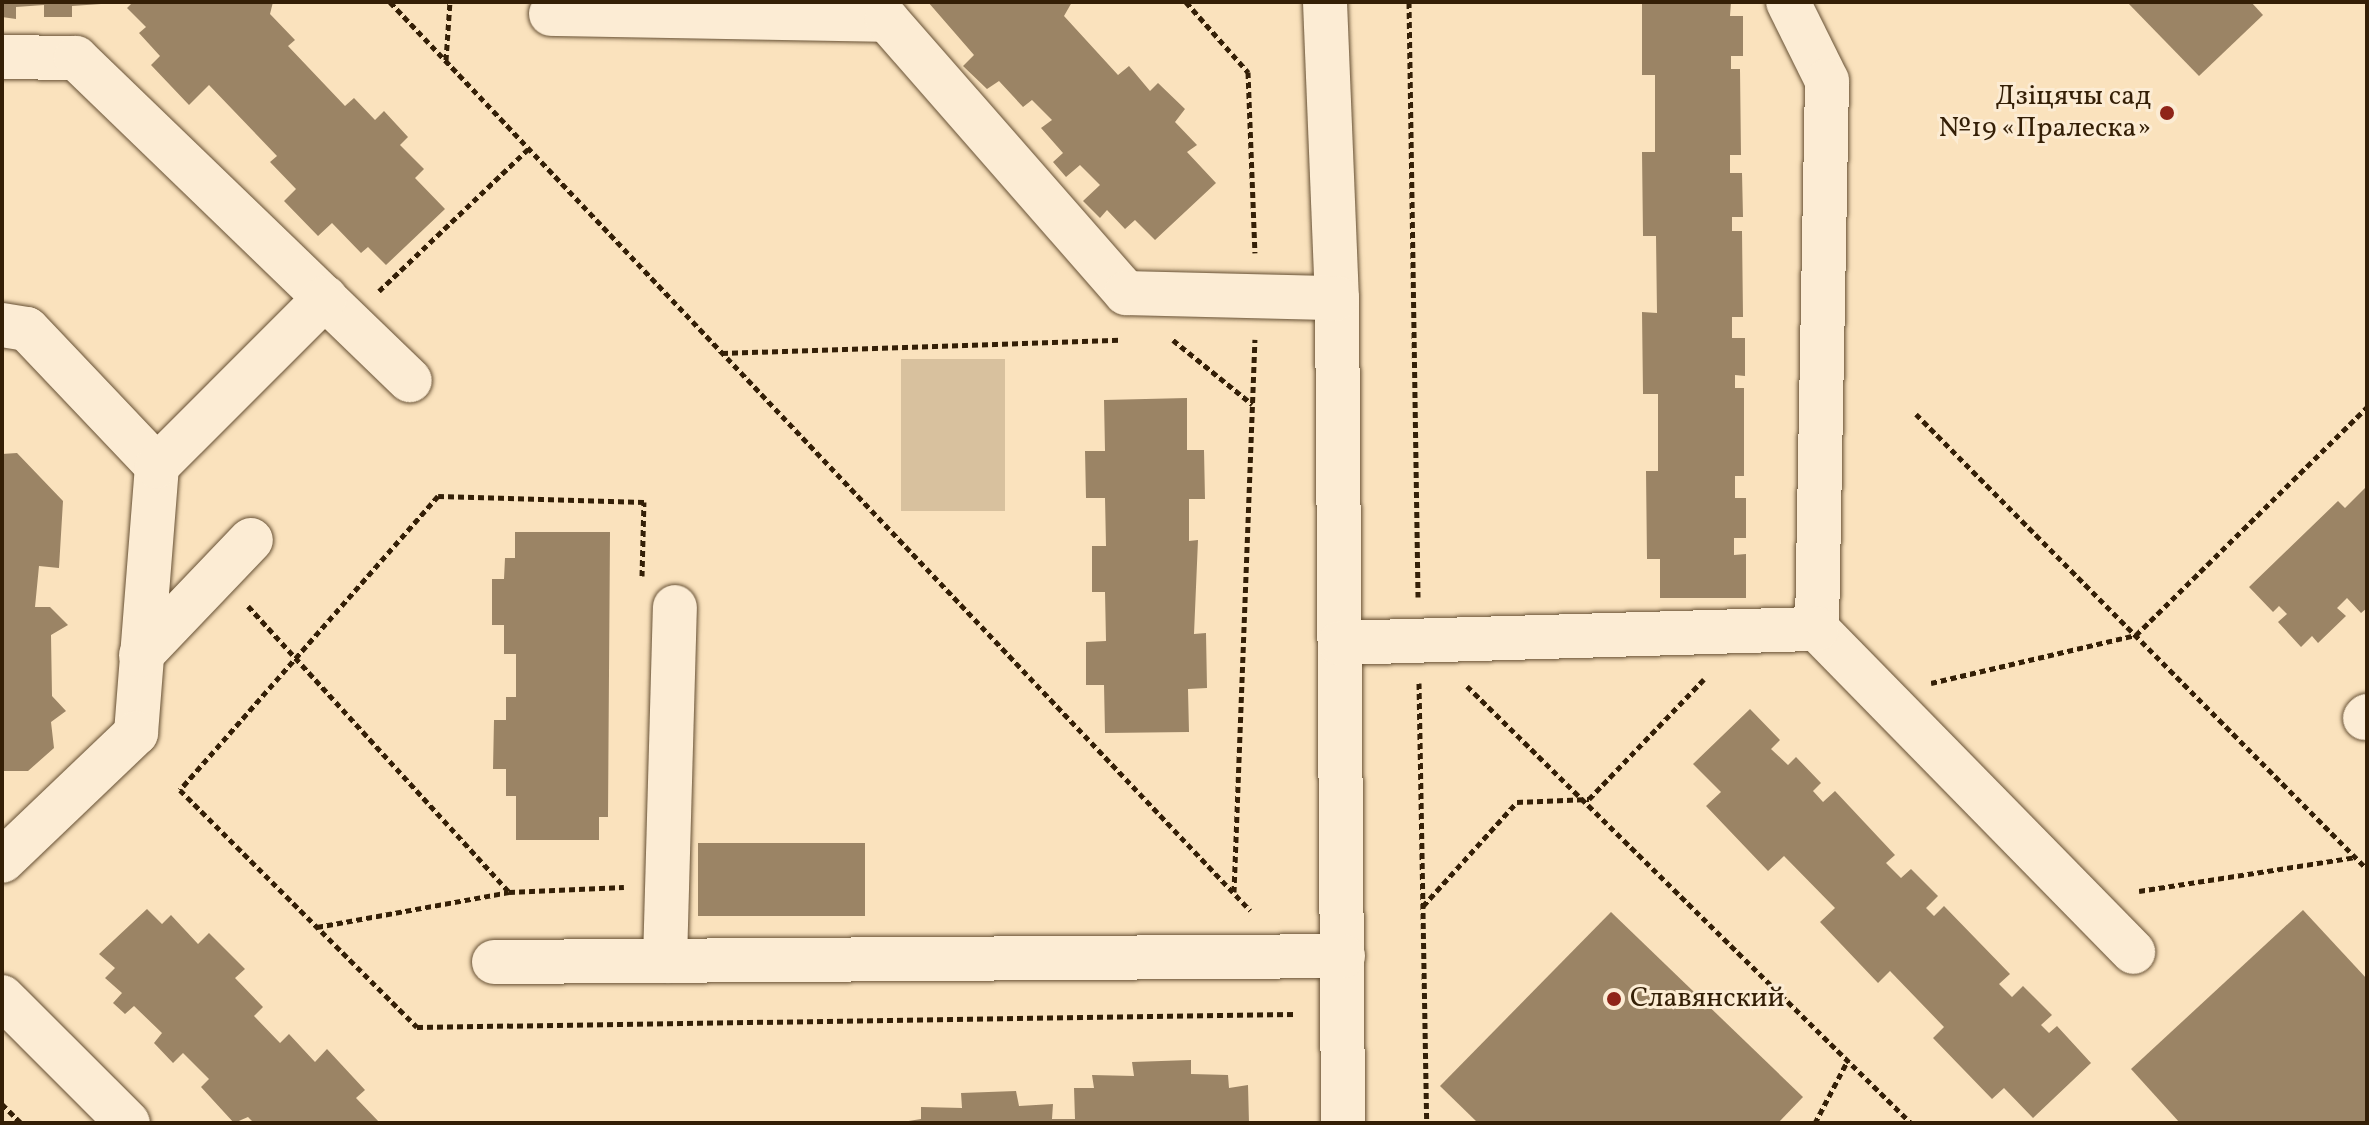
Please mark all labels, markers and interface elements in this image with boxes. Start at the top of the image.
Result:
place label: Дзіцячы сад №19 «Пралеска» [1938,80,2151,146]
marker: Дзіцячы сад №19 «Пралеска» [2158,104,2176,122]
place label: Славянский [1630,982,1785,1016]
marker: Славянский [1605,990,1623,1008]

